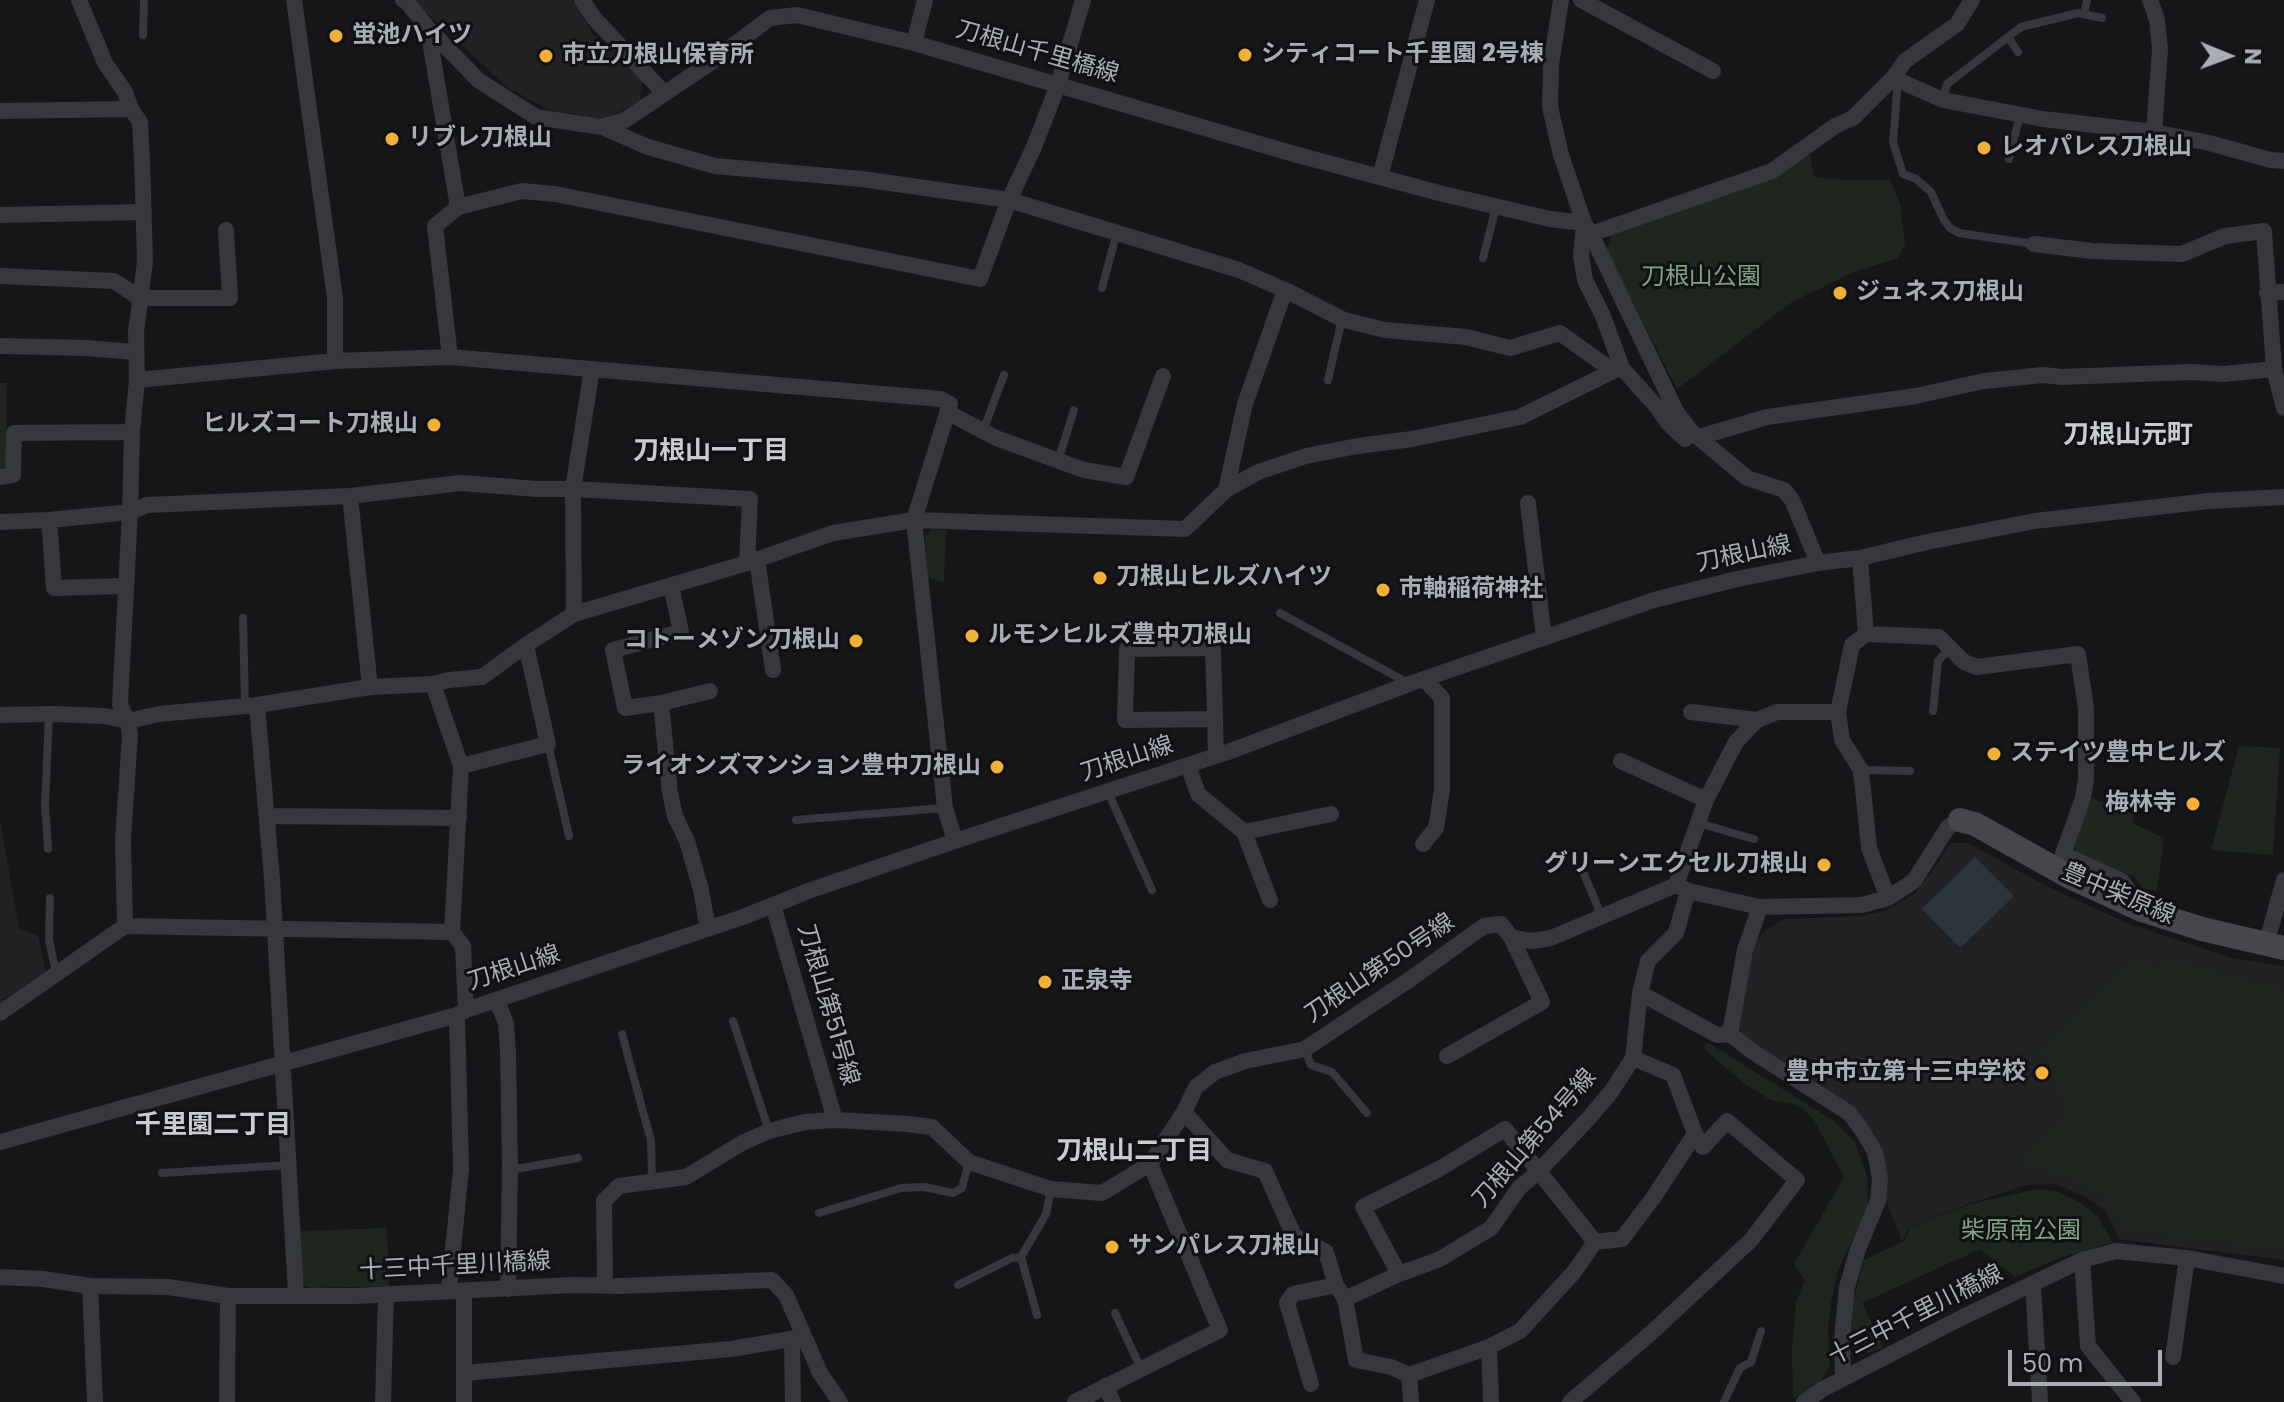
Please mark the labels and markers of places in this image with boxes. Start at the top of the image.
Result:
place label: 蛍池ハイツ [352,22,472,50]
marker: 蛍池ハイツ [327,27,345,45]
place label: シティコート千里園 2号棟 [1261,41,1544,69]
place label: 市立刀根山保育所 [562,42,754,70]
marker: シティコート千里園 2号棟 [1236,46,1254,64]
marker: 市立刀根山保育所 [537,47,555,65]
place label: リブレ刀根山 [408,125,552,153]
marker: リブレ刀根山 [383,130,401,148]
place label: レオパレス刀根山 [2000,134,2192,162]
marker: レオパレス刀根山 [1975,139,1993,157]
place label: ジュネス刀根山 [1856,279,2024,307]
marker: ジュネス刀根山 [1831,284,1849,302]
place label: ヒルズコート刀根山 [202,411,418,439]
marker: ヒルズコート刀根山 [425,416,443,434]
place label: 刀根山ヒルズハイツ [1116,564,1332,592]
marker: 刀根山ヒルズハイツ [1091,569,1109,587]
place label: 市軸稲荷神社 [1399,576,1543,604]
marker: 市軸稲荷神社 [1374,581,1392,599]
place label: ルモンヒルズ豊中刀根山 [988,622,1252,650]
place label: コトーメゾン刀根山 [624,627,840,655]
marker: ルモンヒルズ豊中刀根山 [963,627,981,645]
marker: コトーメゾン刀根山 [847,632,865,650]
place label: ステイツ豊中ヒルズ [2010,740,2226,768]
marker: ステイツ豊中ヒルズ [1985,745,2003,763]
place label: ライオンズマンション豊中刀根山 [621,753,981,781]
marker: ライオンズマンション豊中刀根山 [988,758,1006,776]
place label: 梅林寺 [2105,790,2177,818]
marker: 梅林寺 [2184,795,2202,813]
place label: グリーンエクセル刀根山 [1544,851,1808,879]
marker: グリーンエクセル刀根山 [1815,856,1833,874]
place label: 正泉寺 [1061,968,1133,996]
marker: 正泉寺 [1036,973,1054,991]
place label: 豊中市立第十三中学校 [1786,1059,2026,1087]
marker: 豊中市立第十三中学校 [2033,1064,2051,1082]
place label: サンパレス刀根山 [1128,1233,1320,1261]
marker: サンパレス刀根山 [1103,1238,1121,1256]

